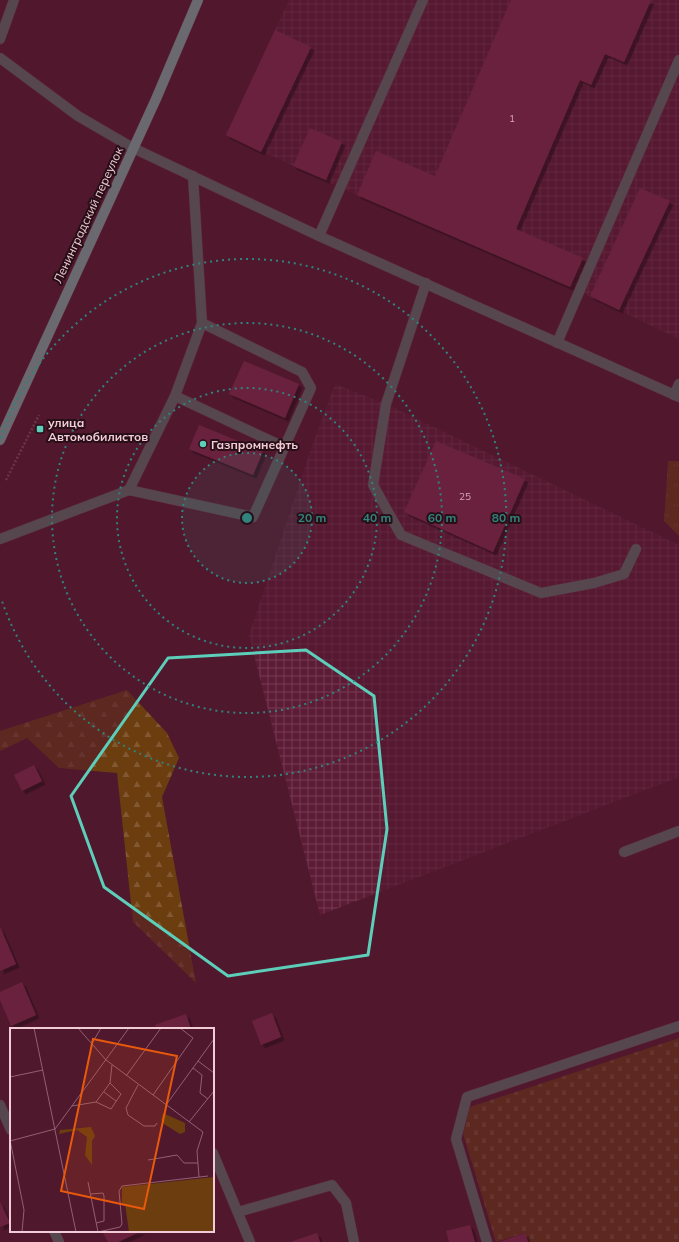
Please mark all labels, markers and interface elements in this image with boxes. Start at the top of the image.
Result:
house number: 1 [509,112,515,125]
street label: Ленинградский переулок [50,144,126,286]
place label: улица Автомобилистов [48,415,148,444]
marker: улица Автомобилистов [35,424,45,434]
place label: Газпромнефть [211,437,298,452]
marker: Газпромнефть [198,439,208,449]
house number: 25 [459,490,471,503]
text: 20 m [298,510,326,525]
text: 40 m [363,510,391,525]
text: 60 m [428,510,456,525]
text: 80 m [492,510,520,525]
centre of rings [240,511,254,525]
inset map [10,1028,214,1232]

